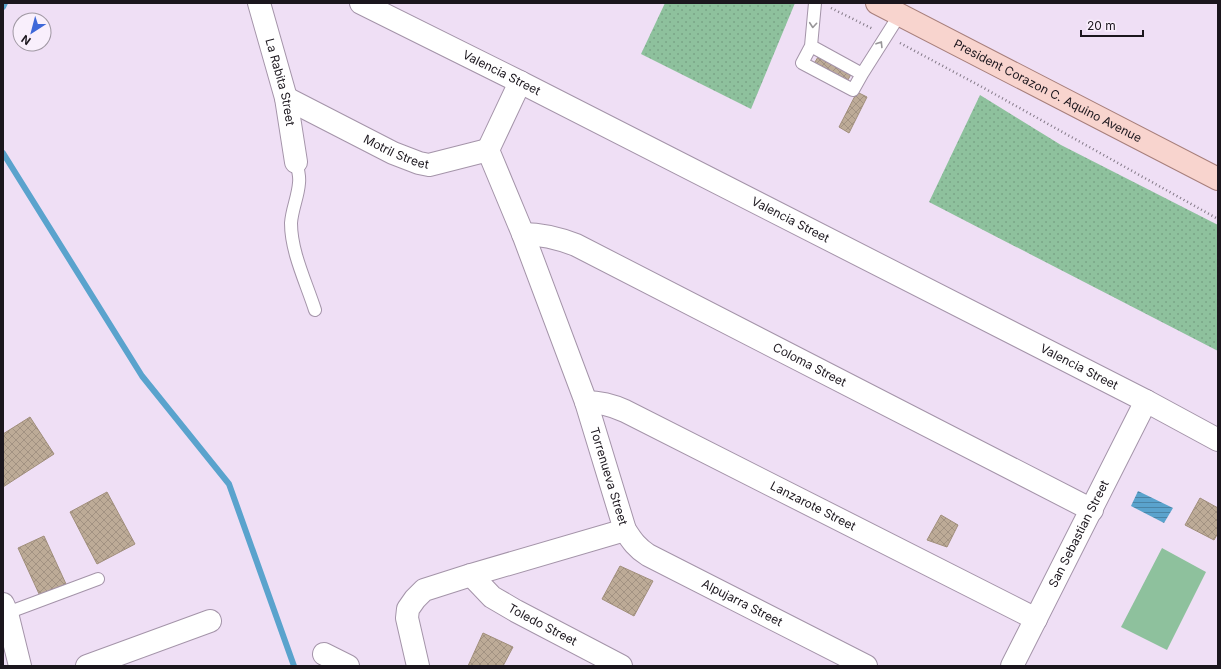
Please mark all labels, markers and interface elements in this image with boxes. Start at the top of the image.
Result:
north arrow [12,12,52,52]
scale bar [1081,12,1143,38]
text: 20 m [1087,18,1116,33]
one-way arrow [808,22,817,28]
text: N [19,32,34,48]
street label: President Corazon C. Aquino Avenue [951,36,1144,145]
street label: La Rabita Street [262,37,298,127]
one-way arrow [876,41,883,48]
street label: Valencia Street [460,47,543,98]
street label: Motril Street [361,131,430,172]
street label: Valencia Street [749,193,832,245]
street label: Coloma Street [770,339,849,390]
street label: Valencia Street [1038,340,1121,392]
street label: Torrenueva Street [587,425,631,527]
street label: Lanzarote Street [768,478,858,534]
street label: San Sebastian Street [1045,478,1112,590]
street label: Alpujarra Street [699,576,785,629]
street label: Toledo Street [505,600,580,649]

